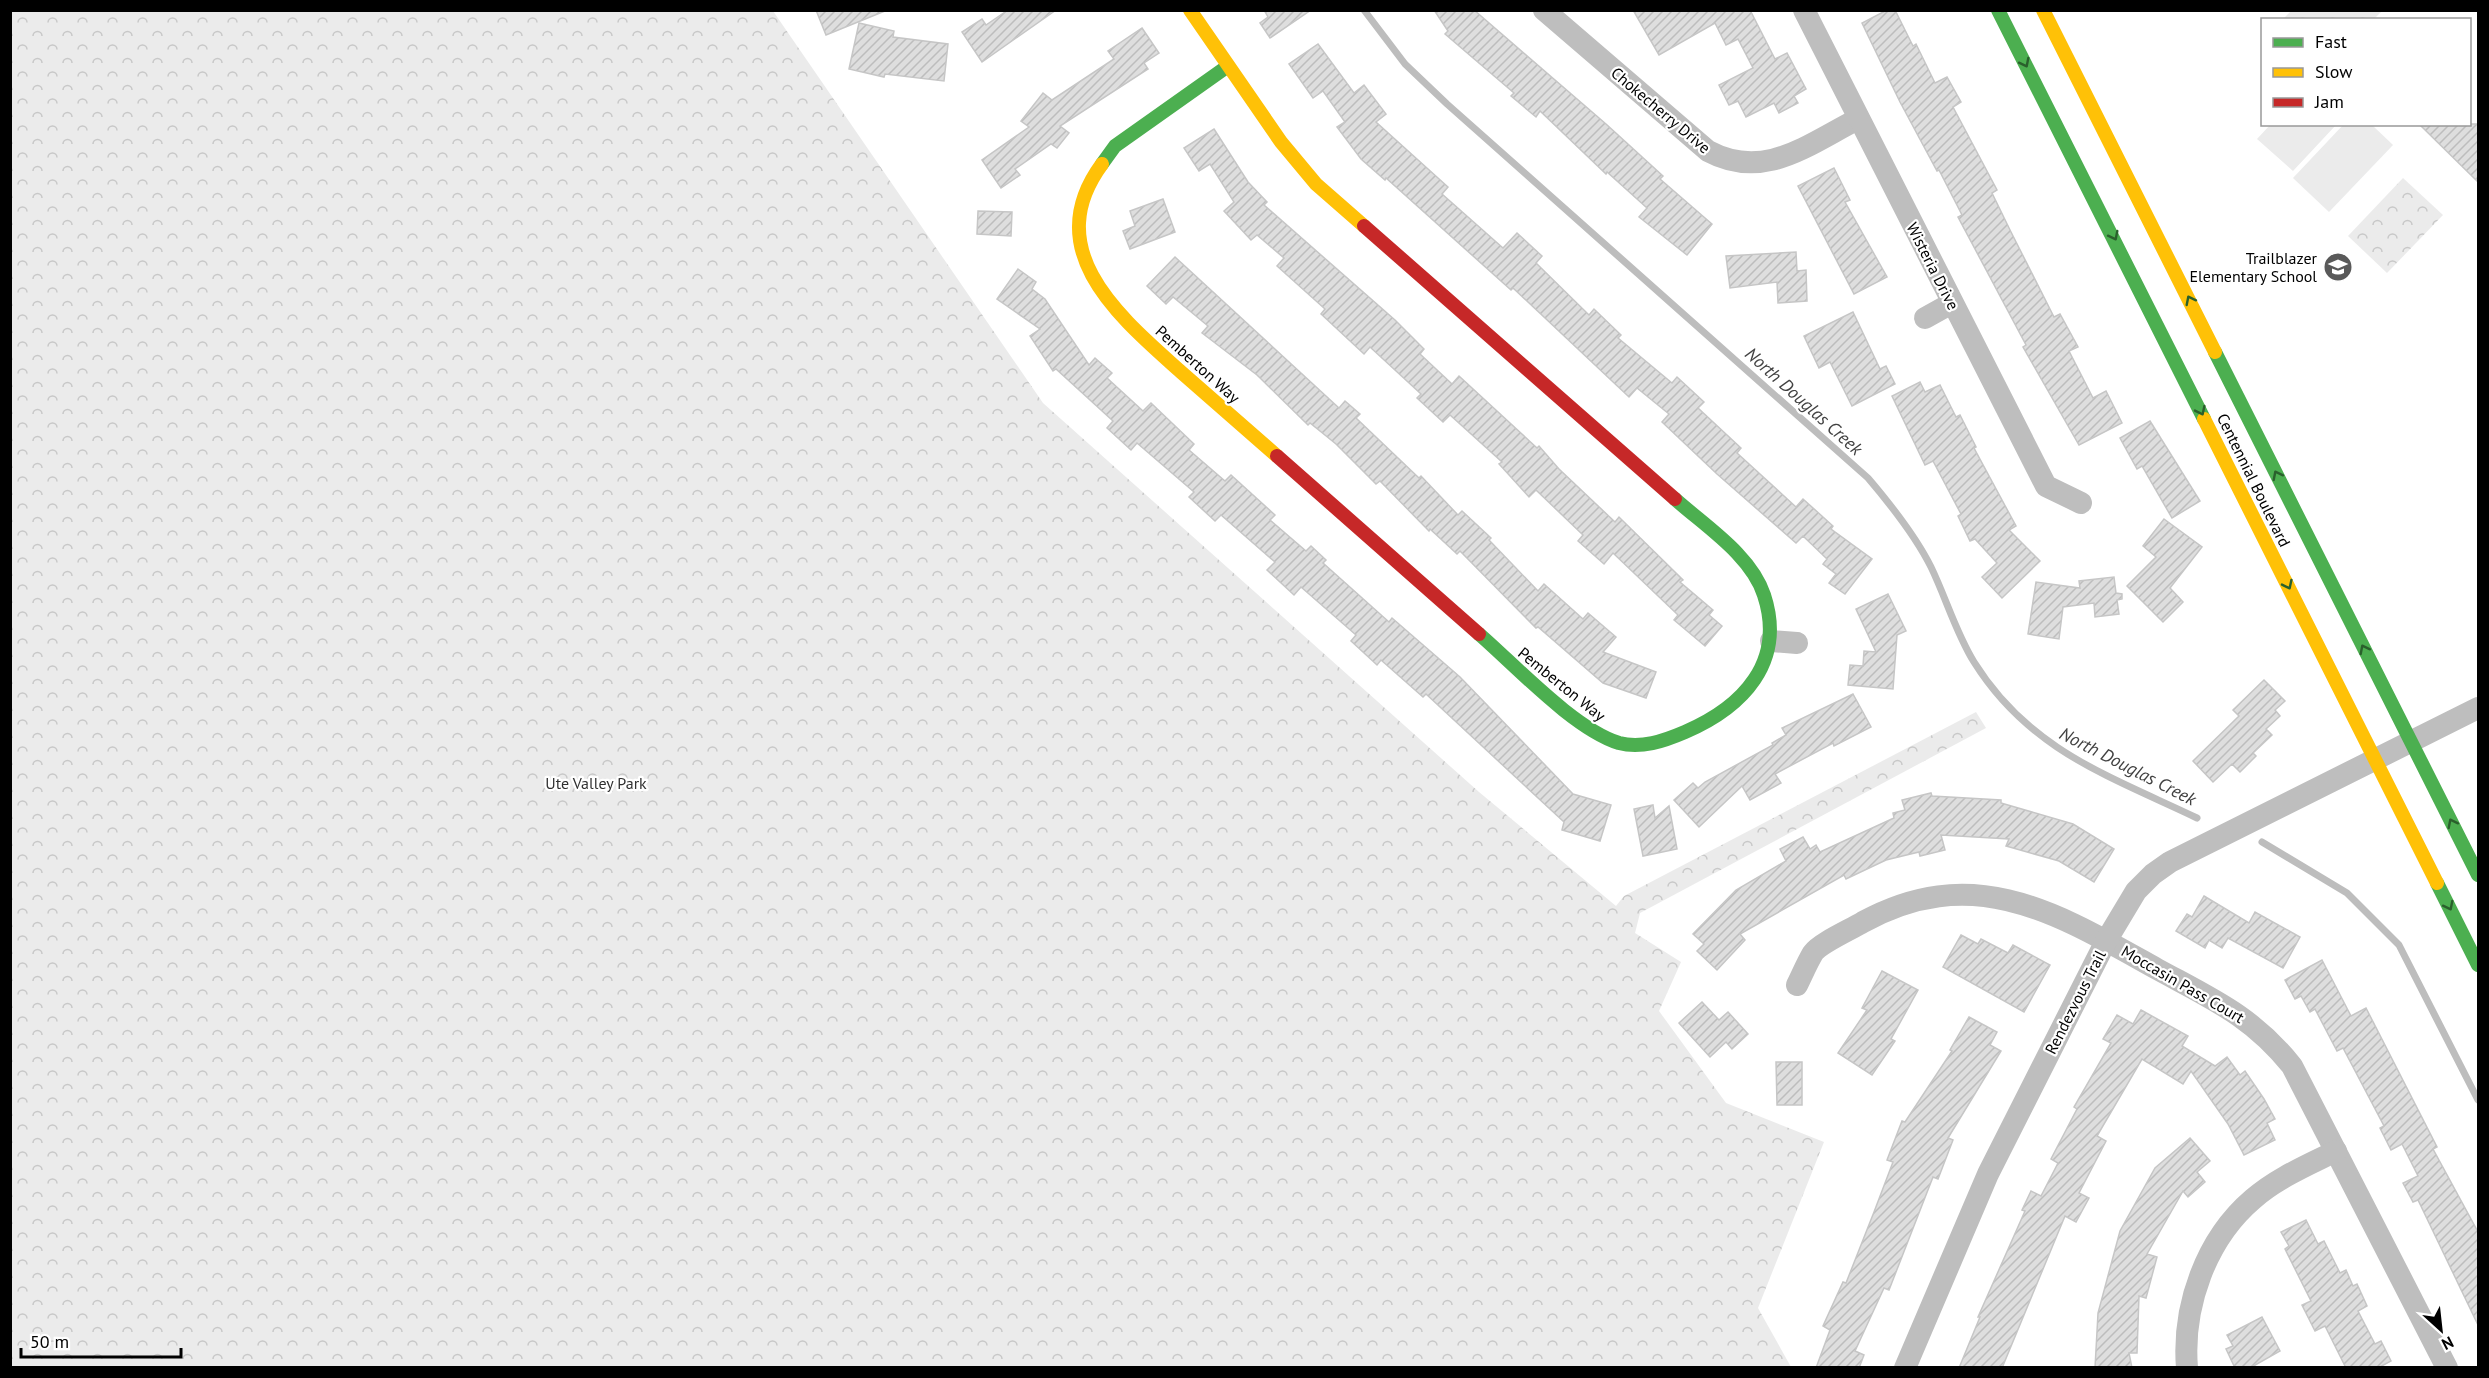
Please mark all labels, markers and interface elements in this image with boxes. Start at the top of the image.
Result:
legend [2261,18,2471,126]
text: Fast [2315,30,2347,53]
one-way arrow [2017,56,2029,67]
text: Slow [2315,60,2353,83]
street label: Chokecherry Drive [1607,63,1715,157]
text: Jam [2314,90,2344,113]
street label: Wisteria Drive [1902,219,1964,313]
one-way arrow [2106,230,2118,241]
place label: Trailblazer Elementary School [2190,248,2318,286]
school or university icon: Trailblazer Elementary School [2322,251,2354,283]
one-way arrow [2186,296,2197,306]
street label: Pemberton Way [1152,321,1245,407]
water label: North Douglas Creek [1740,342,1868,460]
one-way arrow [2193,404,2205,415]
street label: Centennial Boulevard [2213,410,2295,550]
one-way arrow [2273,470,2284,481]
one-way arrow [2280,579,2292,590]
street label: Pemberton Way [1514,643,1610,726]
one-way arrow [2360,645,2371,655]
water label: North Douglas Creek [2056,722,2201,811]
park label: Ute Valley Park [545,773,647,793]
one-way arrow [2448,819,2459,829]
one-way arrow [2442,899,2453,910]
street label: Moccasin Pass Court [2118,941,2248,1028]
street label: Rendezvous Trail [2040,946,2110,1057]
north arrow [2411,1300,2471,1360]
scale bar [21,1321,182,1359]
text: 50 m [30,1330,69,1353]
text: N [2439,1332,2457,1355]

